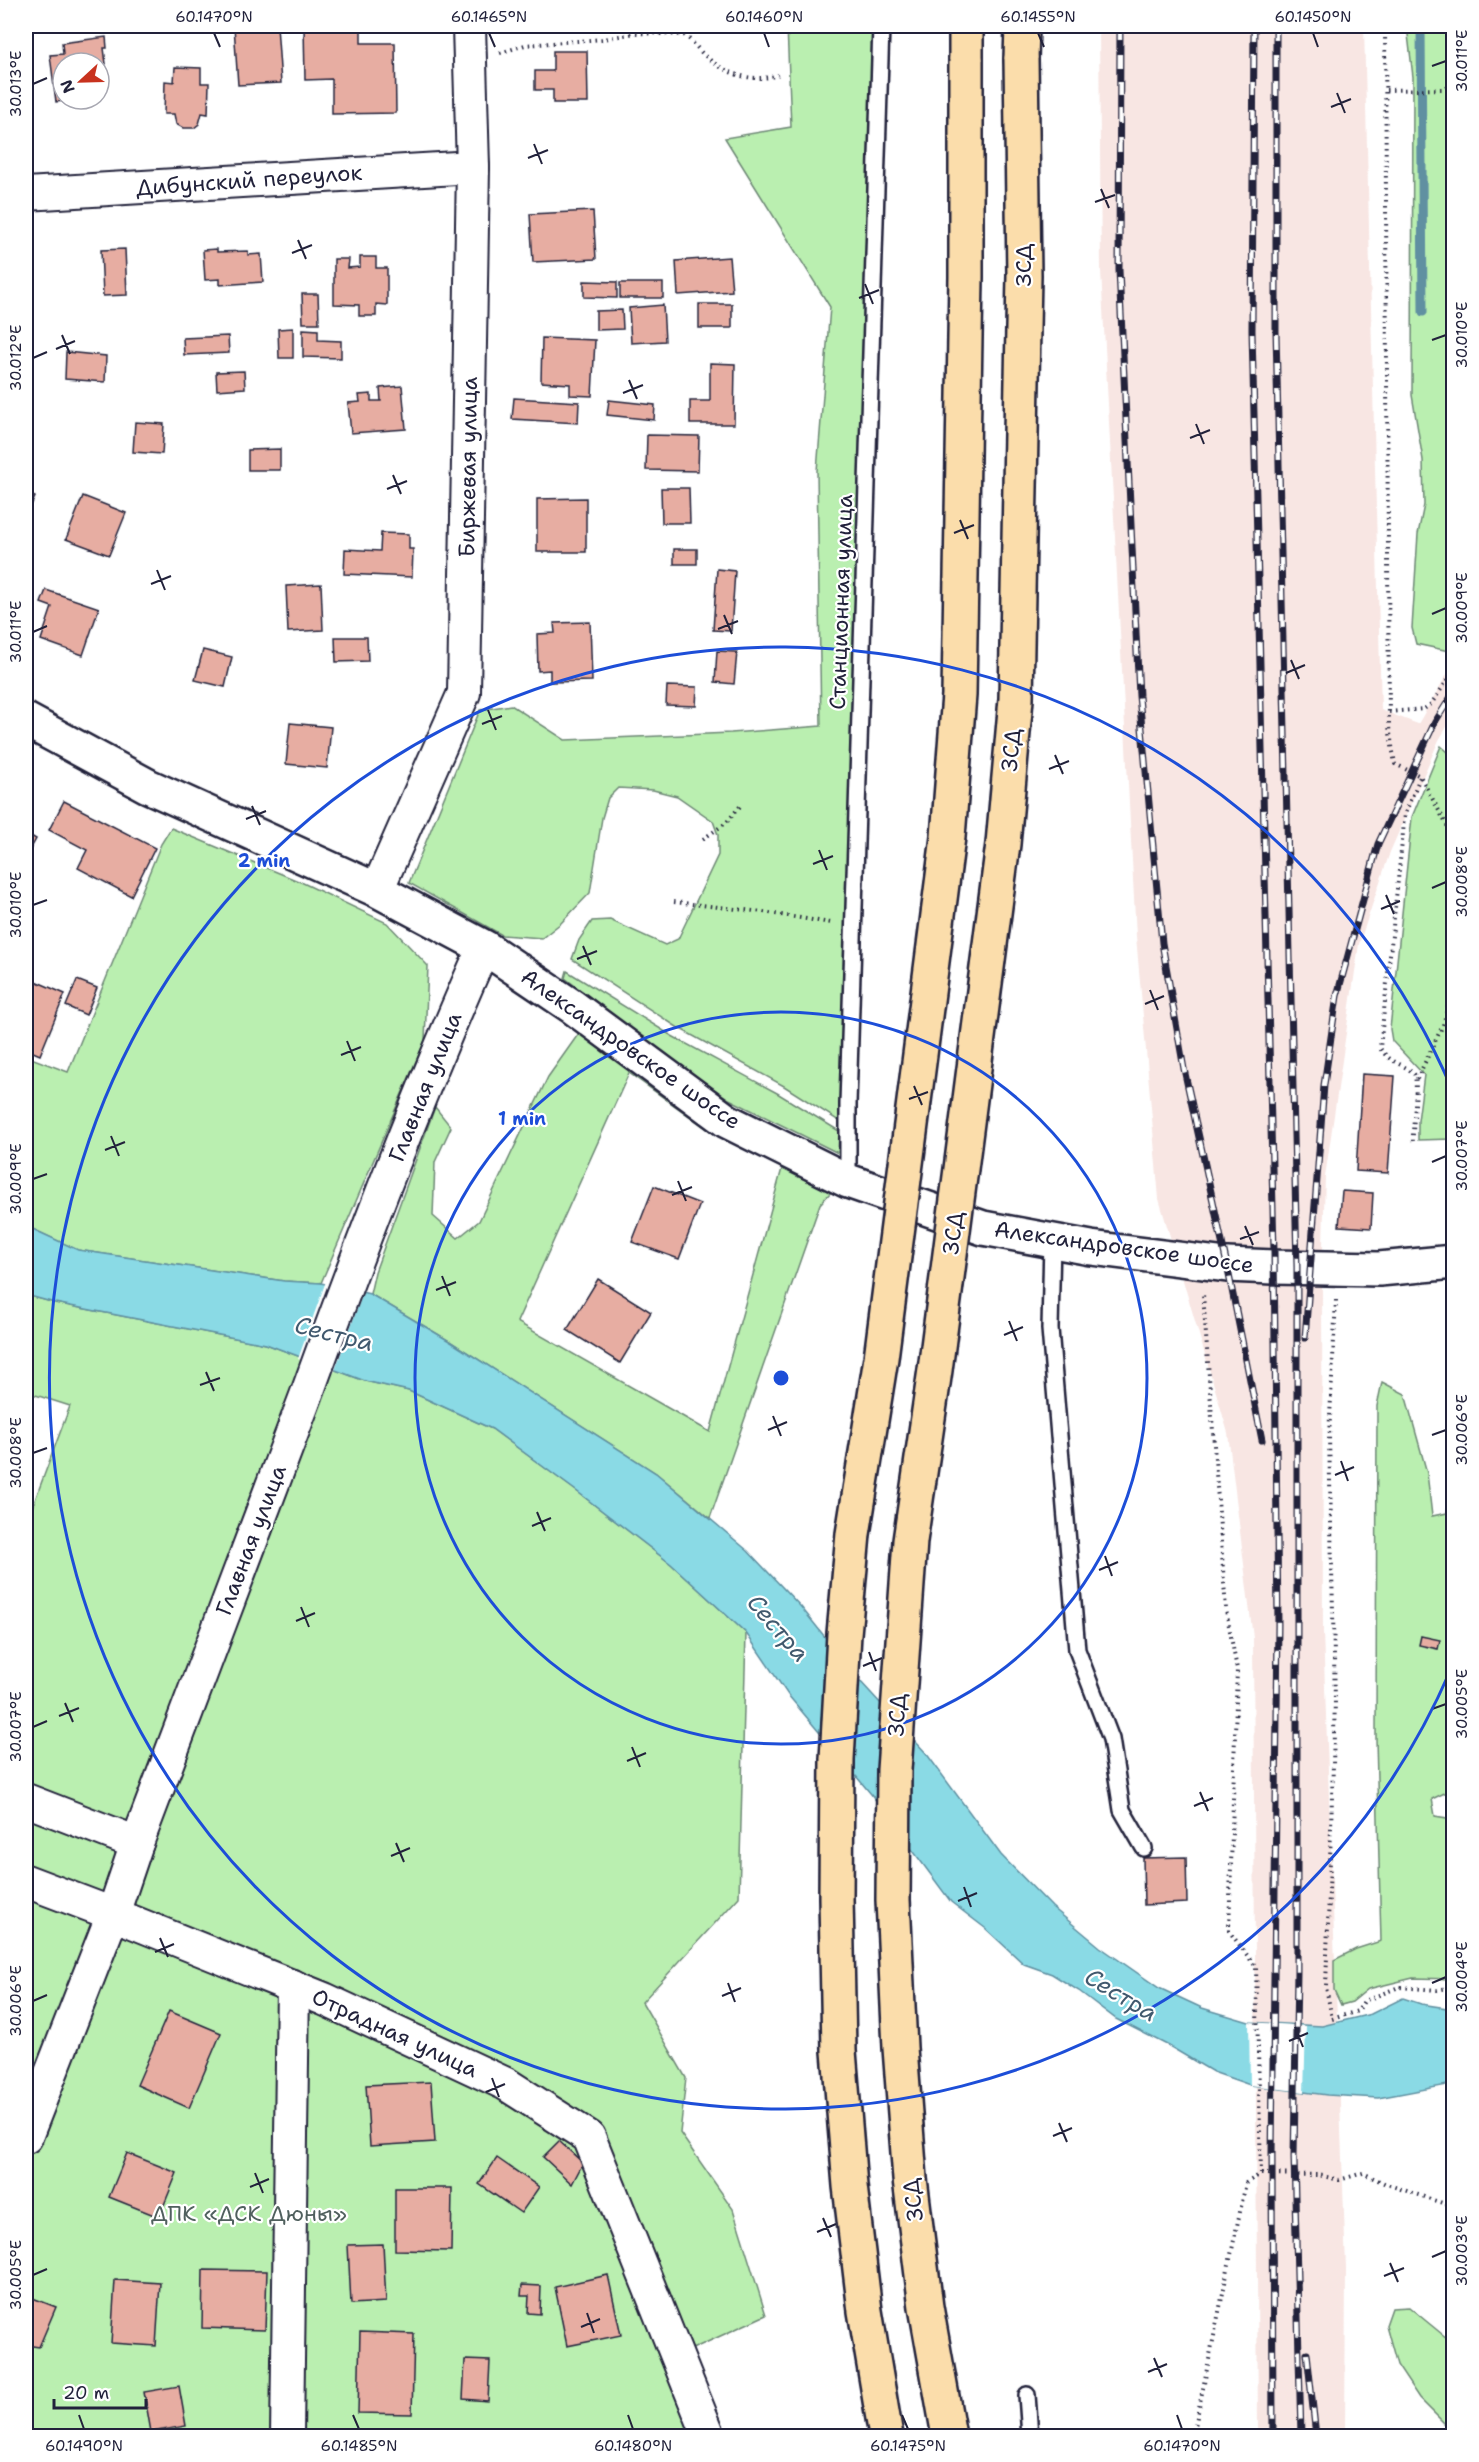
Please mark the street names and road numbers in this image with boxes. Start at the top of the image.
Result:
street label: Дибунский переулок [135,158,363,202]
street label: ЗСД [1009,243,1038,286]
street label: Биржевая улица [452,376,484,558]
street label: Станционная улица [823,493,859,710]
street label: ЗСД [995,727,1027,773]
street label: Александровское шоссе [515,962,747,1136]
street label: Главная улица [382,1008,468,1166]
street label: ЗСД [936,1210,970,1256]
street label: Александровское шоссе [992,1214,1256,1280]
street label: Главная улица [209,1460,293,1619]
street label: ЗСД [881,1692,913,1737]
street label: Отрадная улица [307,1982,483,2084]
street label: ЗСД [896,2177,930,2223]

